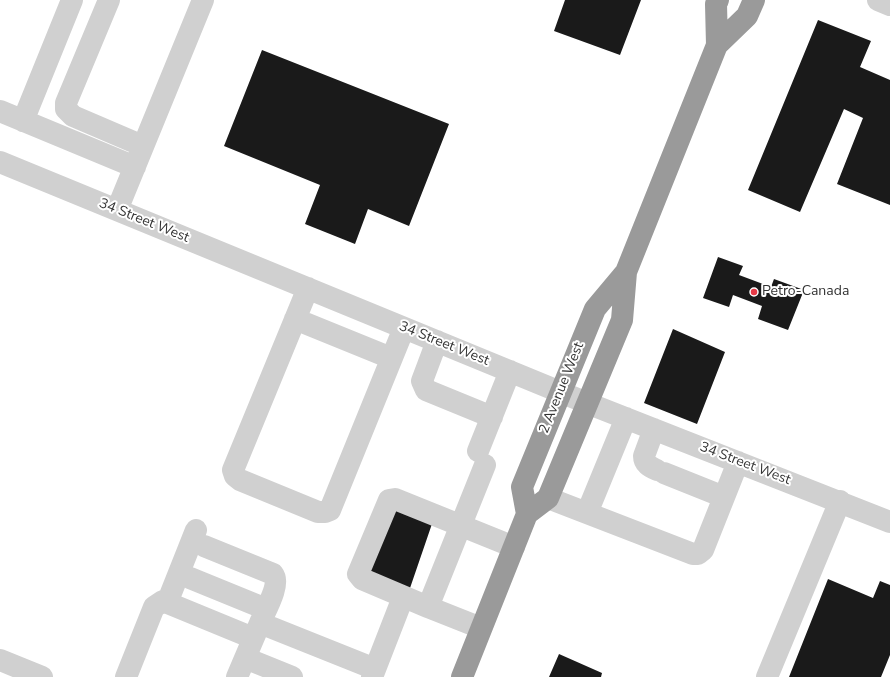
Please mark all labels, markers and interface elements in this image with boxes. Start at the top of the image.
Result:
street label: 34 Street West [96,195,192,247]
place label: Petro-Canada [762,284,849,300]
marker: Petro-Canada [749,287,759,297]
street label: 34 Street West [396,318,492,370]
street label: 2 Avenue West [536,340,588,436]
street label: 34 Street West [697,439,793,489]

